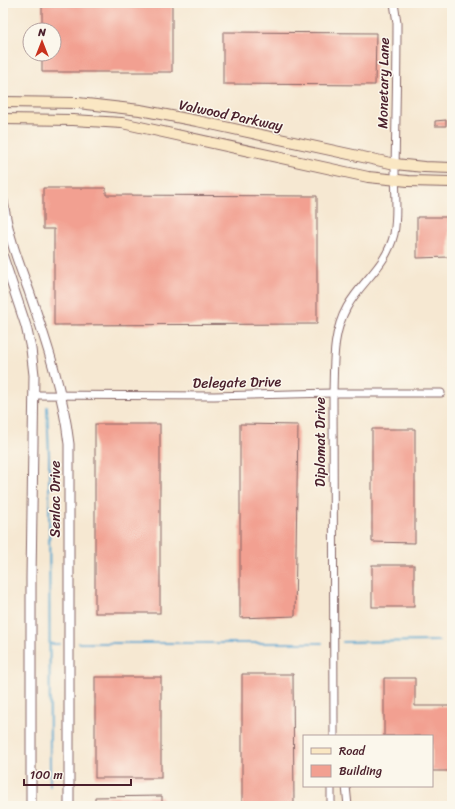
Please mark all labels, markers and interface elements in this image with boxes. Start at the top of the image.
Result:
north arrow [22,22,62,62]
text: N [37,23,46,42]
street label: Monetary Lane [370,37,397,129]
street label: Valwood Parkway [177,92,286,139]
street label: Delegate Drive [193,369,282,396]
street label: Diplomat Drive [308,397,333,487]
street label: Senlac Drive [43,461,68,537]
legend [303,735,433,787]
text: Road [339,740,366,762]
text: Building [339,760,382,782]
scale bar [24,761,131,787]
text: 100 m [30,764,63,786]

